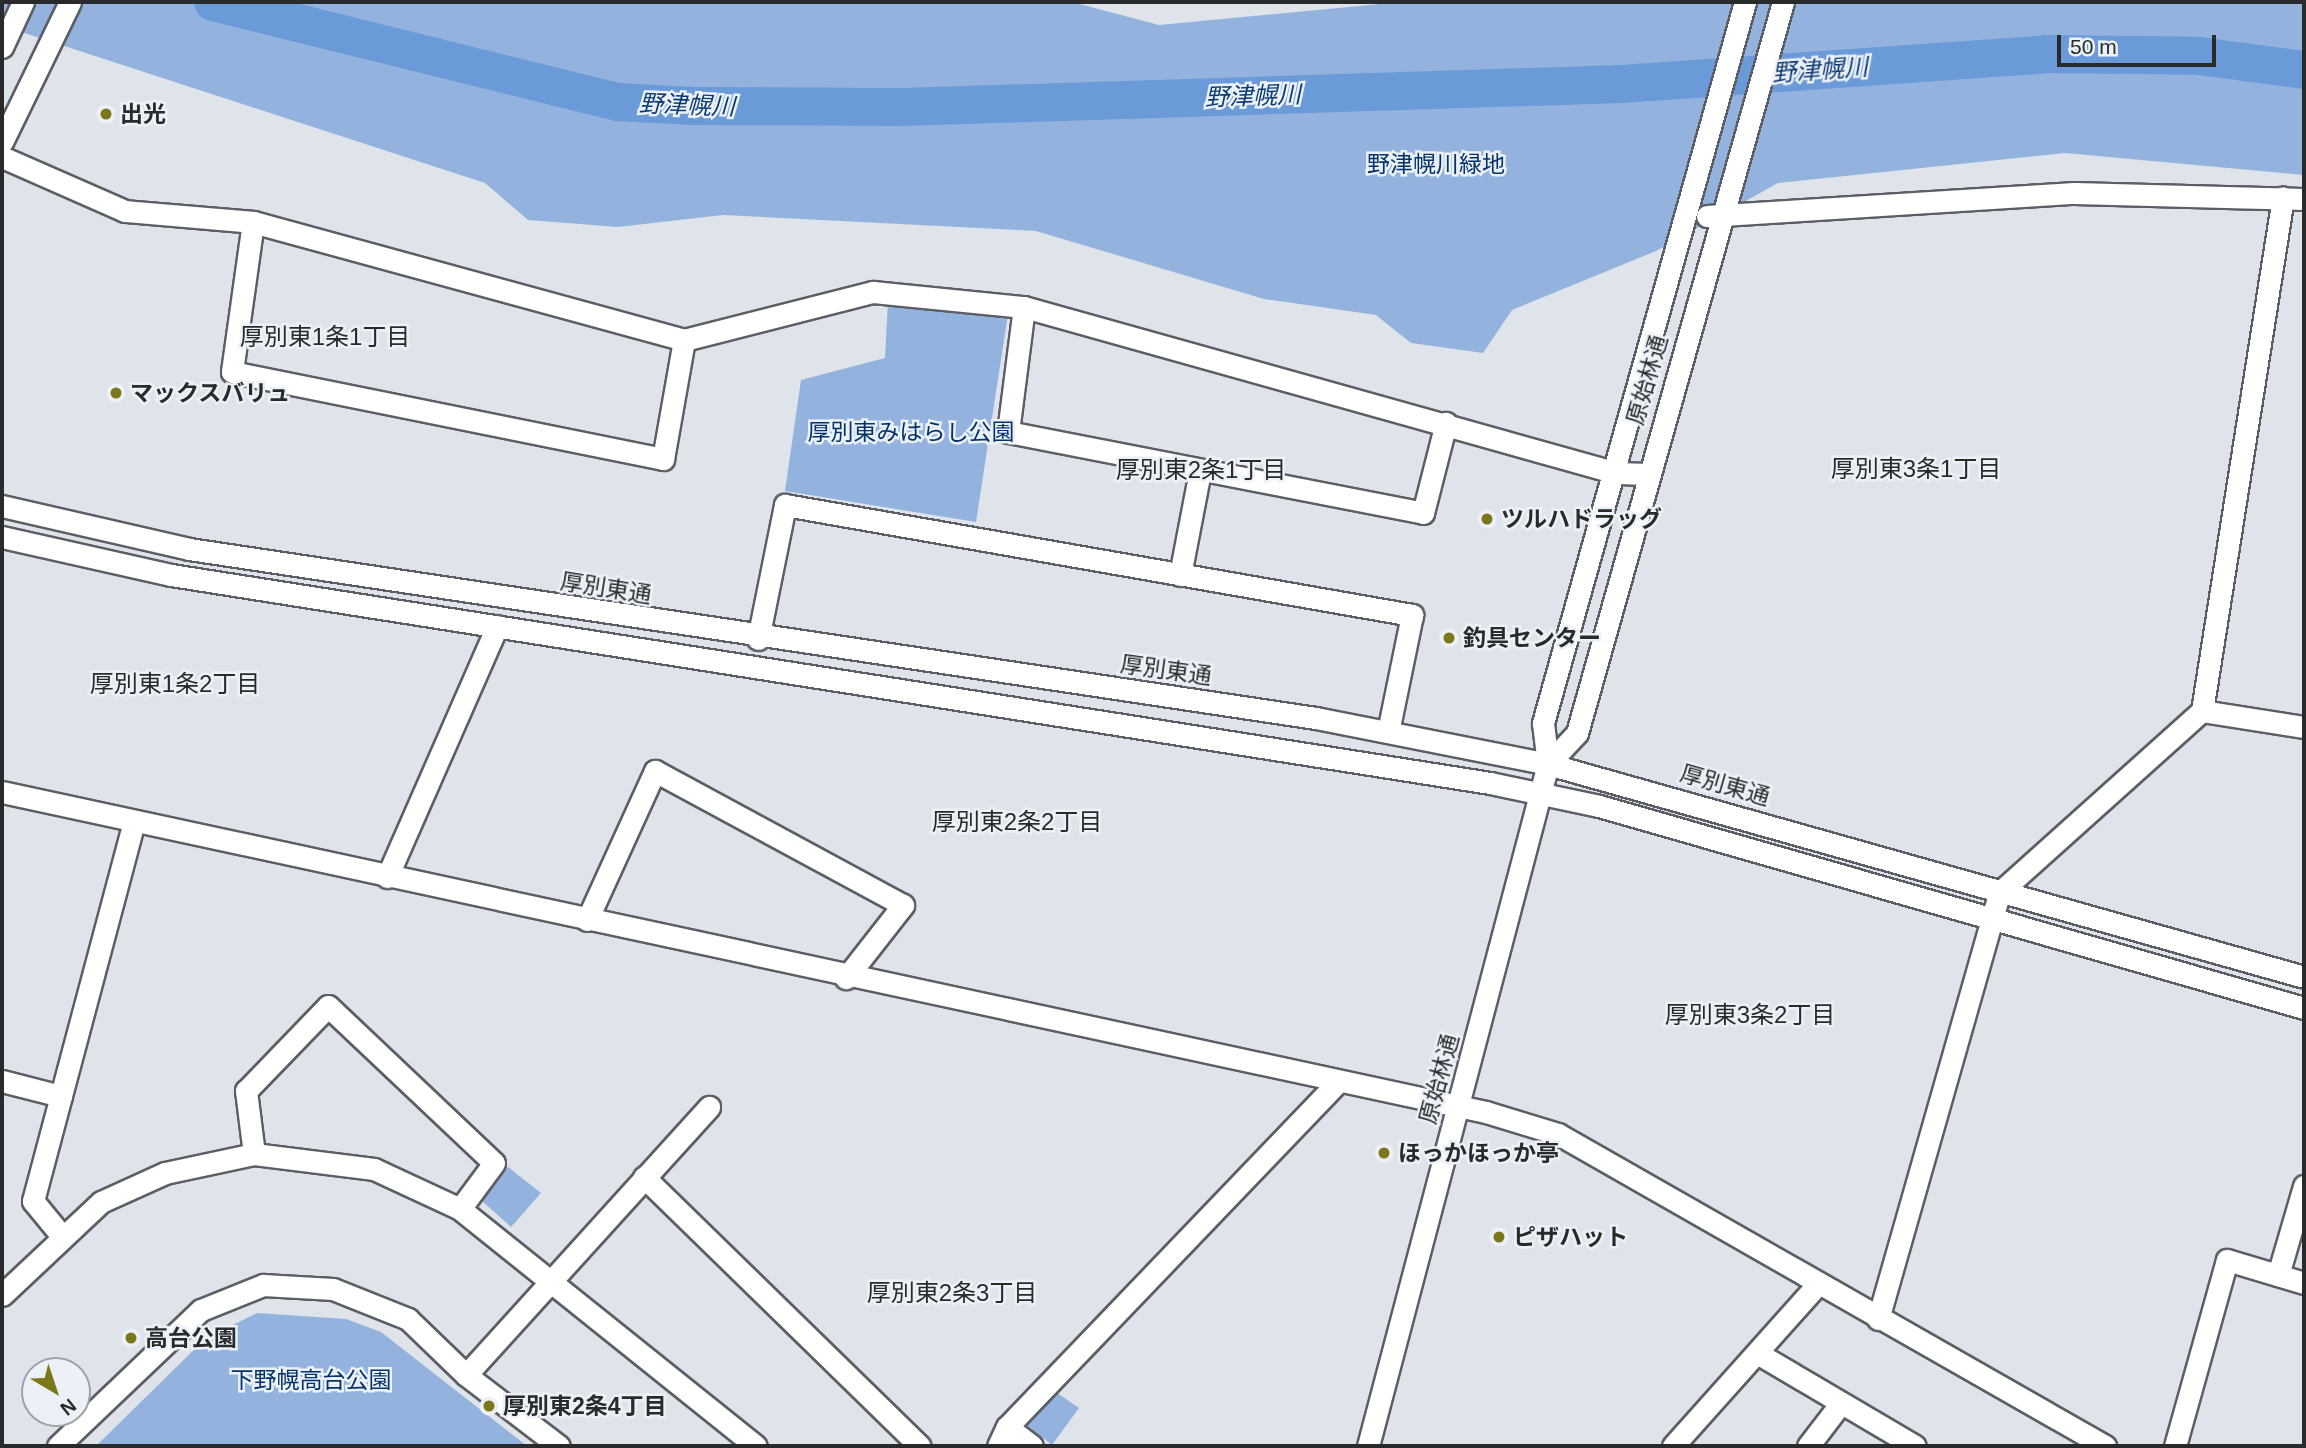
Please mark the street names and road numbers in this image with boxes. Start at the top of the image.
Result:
street label: 原始林通 [1621,332,1673,428]
street label: 厚別東通 [558,567,654,609]
street label: 厚別東通 [1119,650,1213,690]
street label: 厚別東通 [1677,759,1773,811]
street label: 原始林通 [1414,1031,1464,1127]

